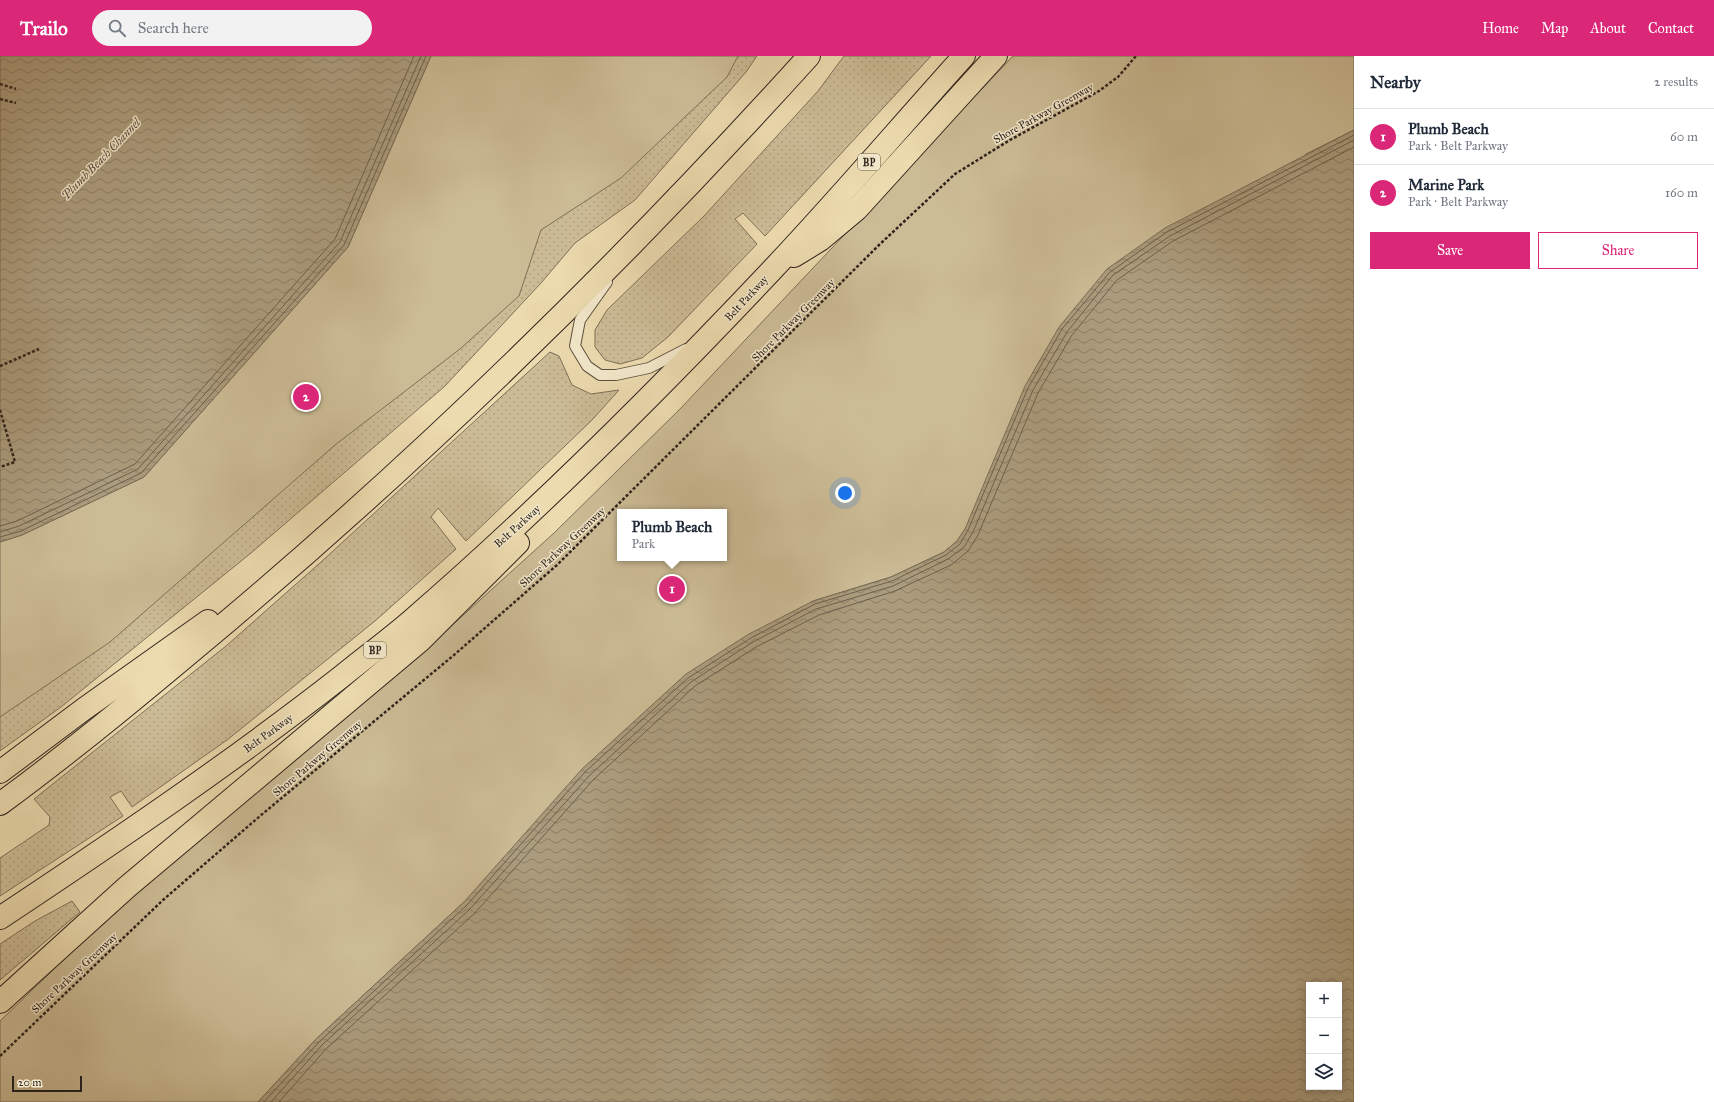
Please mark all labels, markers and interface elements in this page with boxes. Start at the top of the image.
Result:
search box [92,10,372,46]
text: Trailo [20,17,68,40]
icon: search [106,17,128,39]
text: Search here [138,19,209,37]
text: Home [1482,20,1519,37]
text: Map [1541,20,1568,37]
text: About [1590,20,1626,37]
text: Contact [1648,20,1694,37]
text: Nearby [1370,72,1421,93]
text: 2 results [1654,74,1698,90]
street label: Shore Parkway Greenway [991,80,1096,146]
water label: Plumb Beach Channel [59,114,144,202]
text: Plumb Beach [1408,120,1489,138]
text: 1 [1380,129,1386,145]
text: 60 m [1670,129,1698,145]
text: Park · Belt Parkway [1408,138,1508,154]
road number: BP [858,154,880,170]
text: Marine Park [1408,176,1484,194]
text: 2 [1380,185,1386,201]
text: 160 m [1665,185,1698,201]
text: Park · Belt Parkway [1408,194,1508,210]
button: Save [1370,232,1530,269]
button: Share [1538,232,1698,269]
street label: Belt Parkway [722,272,771,324]
street label: Shore Parkway Greenway [749,276,838,365]
pin: 2 [293,382,319,412]
your location [835,483,855,503]
street label: Belt Parkway [492,502,544,551]
street label: Shore Parkway Greenway [517,504,608,590]
popup [617,509,727,561]
text: Plumb Beach [632,518,712,536]
text: Park [632,536,655,552]
pin: 1 [659,574,685,604]
road number: BP [364,642,386,658]
street label: Belt Parkway [241,711,296,756]
street label: Shore Parkway Greenway [270,717,365,799]
street label: Shore Parkway Greenway [29,930,120,1016]
map controls [1306,982,1342,1090]
button: + [1306,982,1342,1018]
button: − [1306,1018,1342,1054]
button: layers [1306,1054,1342,1090]
scale bar [12,1074,82,1093]
text: 20 m [18,1076,41,1089]

